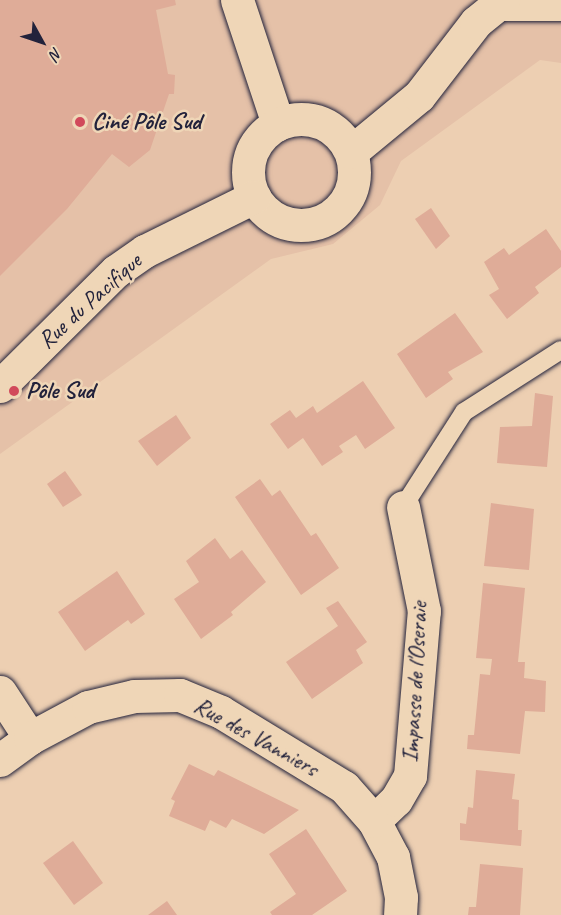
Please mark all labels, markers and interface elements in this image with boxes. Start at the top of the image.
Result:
north arrow [12,12,72,72]
text: N [45,43,67,64]
place label: Ciné Pôle Sud [92,108,201,136]
marker: Ciné Pôle Sud [73,115,87,129]
street label: Rue du Pacifique [32,247,148,355]
place label: Pôle Sud [26,377,94,405]
marker: Pôle Sud [7,384,21,398]
street label: Impasse de l'Oseraie [396,601,434,763]
street label: Rue des Vanniers [189,691,323,783]

